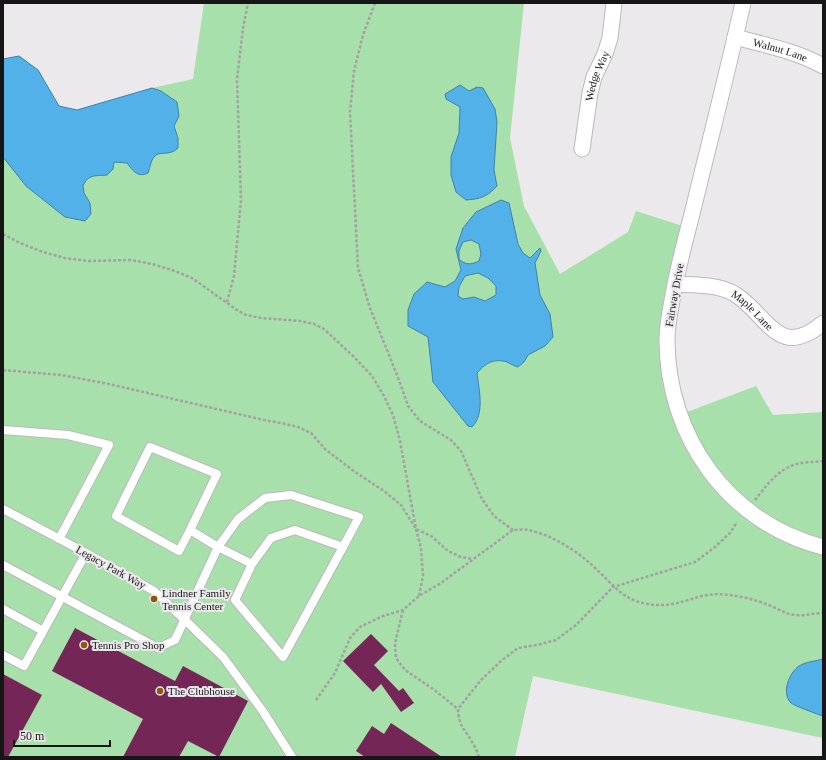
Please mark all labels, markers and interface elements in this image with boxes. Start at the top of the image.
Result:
street label: Walnut Lane [752,36,809,64]
street label: Wedge Way [583,49,612,102]
street label: Fairway Drive [663,262,685,327]
street label: Maple Lane [729,288,776,333]
street label: Legacy Park Way [74,543,148,591]
place label: Lindner Family Tennis Center [162,587,231,612]
marker: Lindner Family Tennis Center [149,594,159,604]
place label: Tennis Pro Shop [92,639,165,651]
marker: Tennis Pro Shop [79,640,89,650]
place label: The Clubhouse [168,685,235,697]
marker: The Clubhouse [155,686,165,696]
scale bar [14,722,110,748]
text: 50 m [20,729,45,743]

